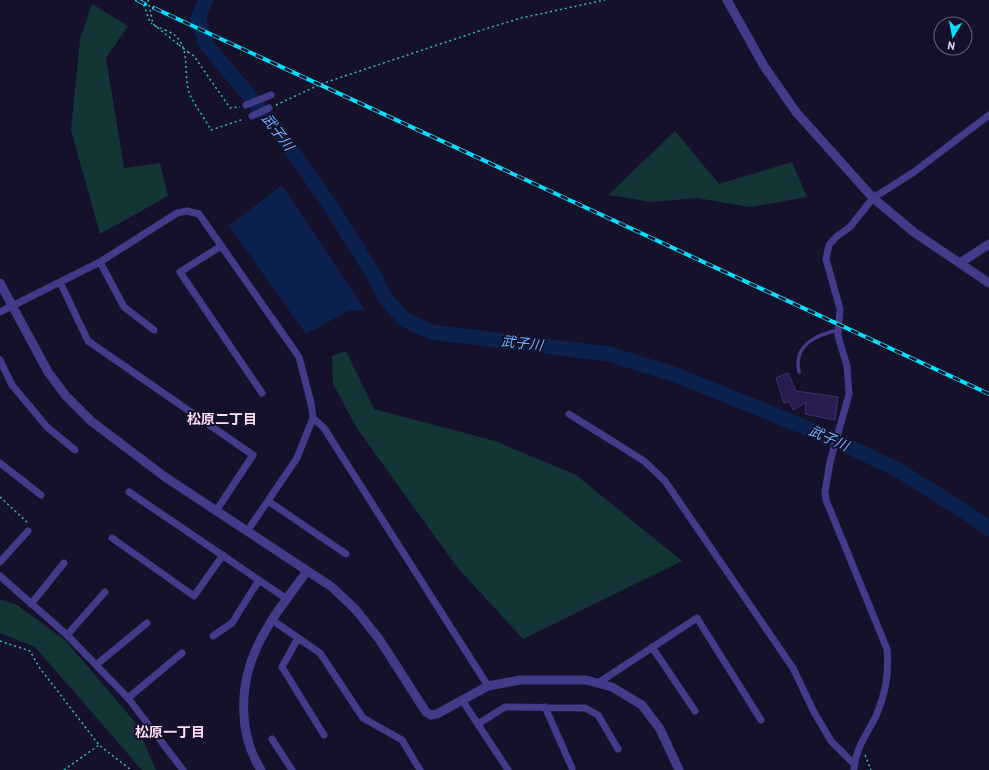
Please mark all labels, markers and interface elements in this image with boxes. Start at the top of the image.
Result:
north arrow [933,16,973,56]
text: N [946,38,956,53]
water label: 武子川 [258,110,299,156]
water label: 武子川 [500,332,546,355]
district label: 松原二丁目 [187,410,257,428]
water label: 武子川 [806,421,854,456]
district label: 松原一丁目 [135,723,205,741]

